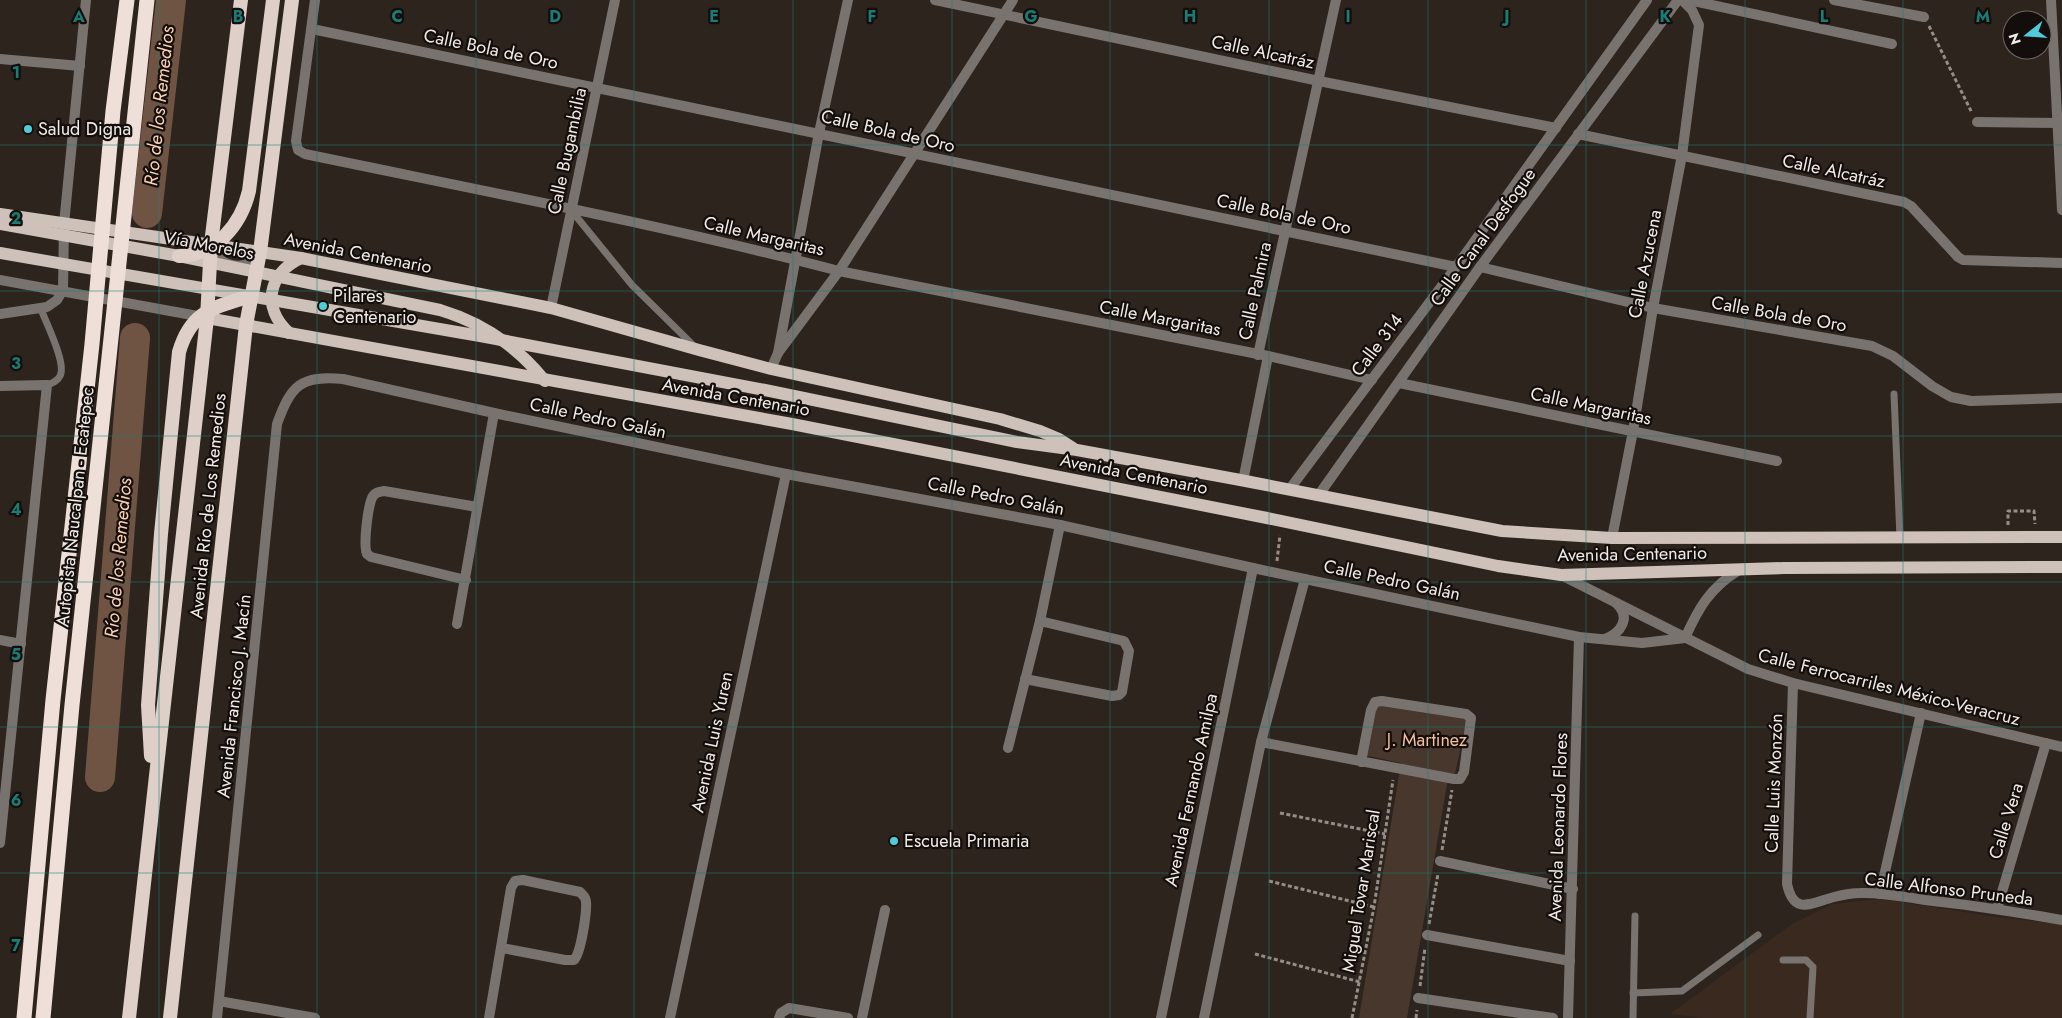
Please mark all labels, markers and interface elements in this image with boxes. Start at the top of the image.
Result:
text: A [72,5,85,28]
text: B [233,5,243,28]
text: C [391,5,403,28]
text: D [549,5,561,28]
text: E [709,5,719,28]
text: F [868,5,876,28]
text: G [1024,5,1038,28]
text: H [1184,5,1196,28]
text: I [1345,5,1351,28]
text: J [1501,5,1510,28]
text: K [1659,5,1671,28]
text: L [1820,5,1829,28]
text: M [1976,5,1990,28]
north arrow [2002,10,2052,60]
street label: Calle Bola de Oro [421,22,561,76]
water label: Río de los Remedios [137,24,181,187]
street label: Calle Alcatráz [1209,28,1318,76]
text: N [2003,31,2026,47]
text: 1 [12,61,20,84]
street label: Calle Bugambilia [541,85,593,217]
street label: Calle Bola de Oro [818,103,958,159]
place label: Salud Digna [38,116,131,142]
marker: Salud Digna [22,123,34,135]
street label: Calle Alcatráz [1780,147,1889,195]
street label: Calle Canal Desfogue [1424,162,1542,312]
street label: Calle Bola de Oro [1214,187,1354,241]
text: 2 [11,207,21,230]
street label: Calle Azucena [1622,207,1668,321]
street label: Calle Margaritas [701,209,827,263]
street label: Vía Morelos [162,224,256,266]
street label: Avenida Centenario [282,226,434,280]
street label: Calle Palmira [1232,240,1278,342]
place label: Pilares Centenario [333,283,417,330]
street label: Calle Bola de Oro [1709,289,1849,339]
street label: Calle Margaritas [1097,293,1223,343]
marker: Pilares Centenario [317,300,329,312]
street label: Calle 314 [1345,308,1409,382]
text: 3 [11,352,21,375]
street label: Avenida Centenario [660,371,812,423]
street label: Calle Margaritas [1528,380,1654,432]
street label: Autopista Naucalpan - Ecatepec [49,386,101,628]
street label: Calle Pedro Galán [527,391,669,445]
street label: Avenida Río de Los Remedios [183,392,233,620]
street label: Avenida Centenario [1058,447,1210,501]
street label: Calle Pedro Galán [925,470,1067,522]
water label: Río de los Remedios [98,476,138,639]
text: 4 [10,498,22,521]
street label: Avenida Centenario [1557,540,1707,568]
street label: Calle Pedro Galán [1321,553,1463,607]
street label: Avenida Francisco J. Macín [210,593,258,799]
street label: Calle Ferrocarriles México-Veracruz [1755,642,2023,732]
text: 5 [11,643,21,666]
street label: Avenida Luis Yuren [684,669,740,815]
street label: Avenida Fernando Amilpa [1158,691,1224,889]
street label: Calle Luis Monzón [1759,713,1789,853]
park label: J. Martinez [1385,727,1468,753]
street label: Avenida Leonardo Flores [1542,732,1574,922]
street label: Calle Vera [1982,780,2030,862]
text: 6 [11,789,21,812]
street label: Miguel Tovar Mariscal [1335,808,1387,974]
place label: Escuela Primaria [904,828,1029,854]
marker: Escuela Primaria [888,835,900,847]
street label: Calle Alfonso Pruneda [1863,866,2035,912]
text: 7 [11,934,21,957]

